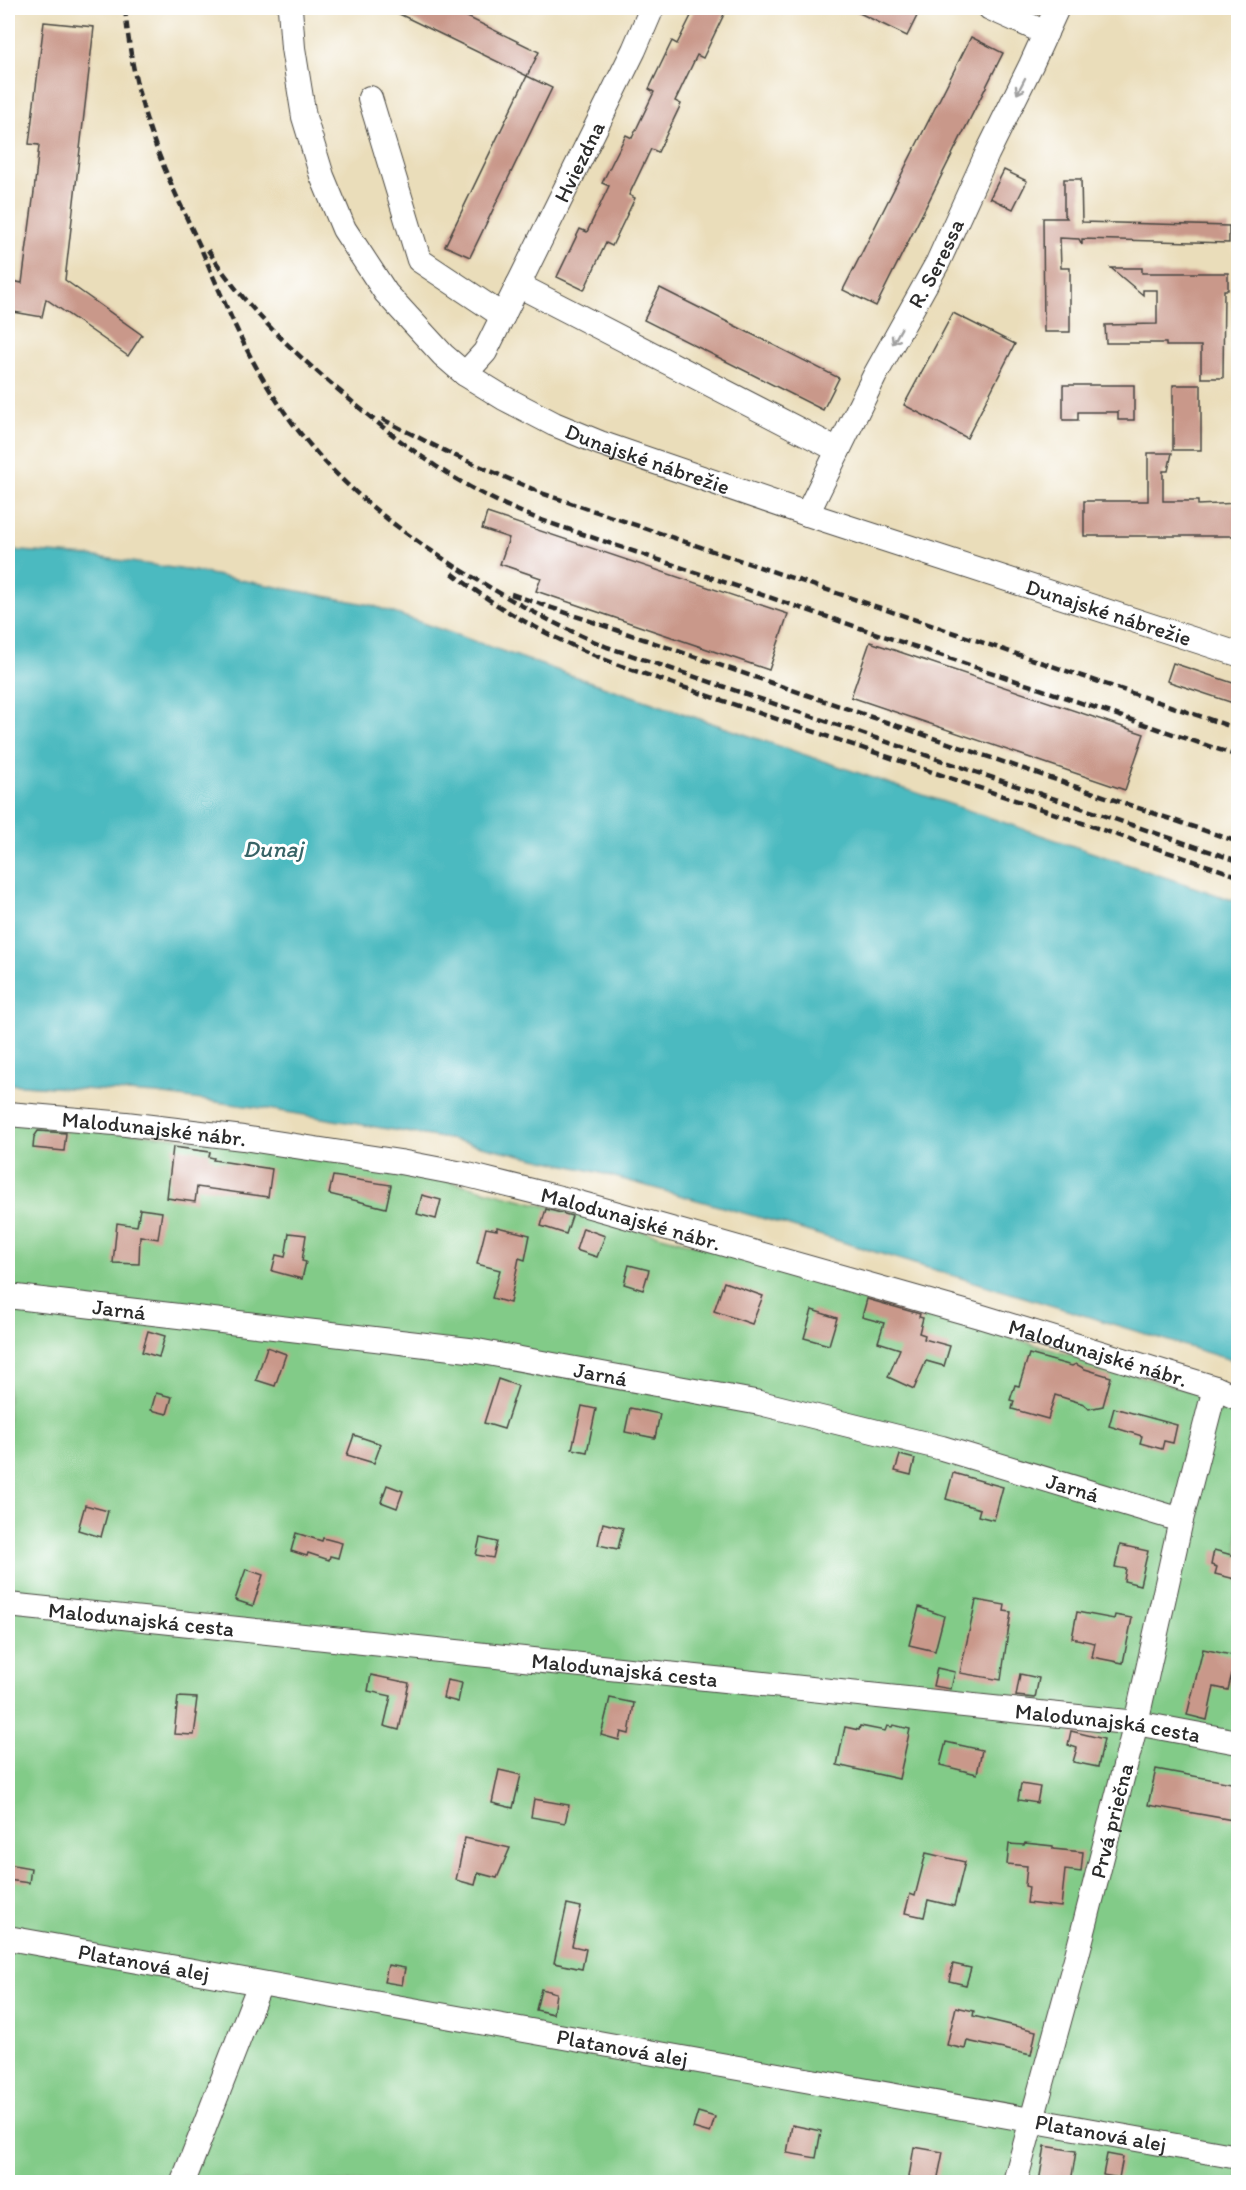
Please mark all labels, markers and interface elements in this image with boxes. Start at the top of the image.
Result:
one-way arrow [1015,77,1027,94]
street label: Hviezdna [548,116,611,207]
street label: R. Seressa [902,214,970,313]
one-way arrow [891,327,903,344]
street label: Dunajské nábrežie [561,417,733,501]
street label: Dunajské nábrežie [1022,573,1195,652]
water label: Dunaj [243,834,305,863]
street label: Malodunajské nábr. [61,1106,249,1152]
street label: Malodunajské nábr. [538,1181,724,1256]
street label: Jarná [91,1293,148,1326]
street label: Malodunajské nábr. [1005,1313,1191,1393]
street label: Jarná [572,1356,630,1392]
street label: Jarná [1043,1467,1103,1509]
street label: Malodunajská cesta [47,1596,236,1643]
street label: Malodunajská cesta [530,1647,719,1693]
street label: Malodunajská cesta [1014,1697,1203,1749]
street label: Prvá priečna [1084,1760,1139,1881]
street label: Platanová alej [76,1938,212,1988]
street label: Platanová alej [554,2023,690,2073]
street label: Platanová alej [1033,2108,1169,2158]

